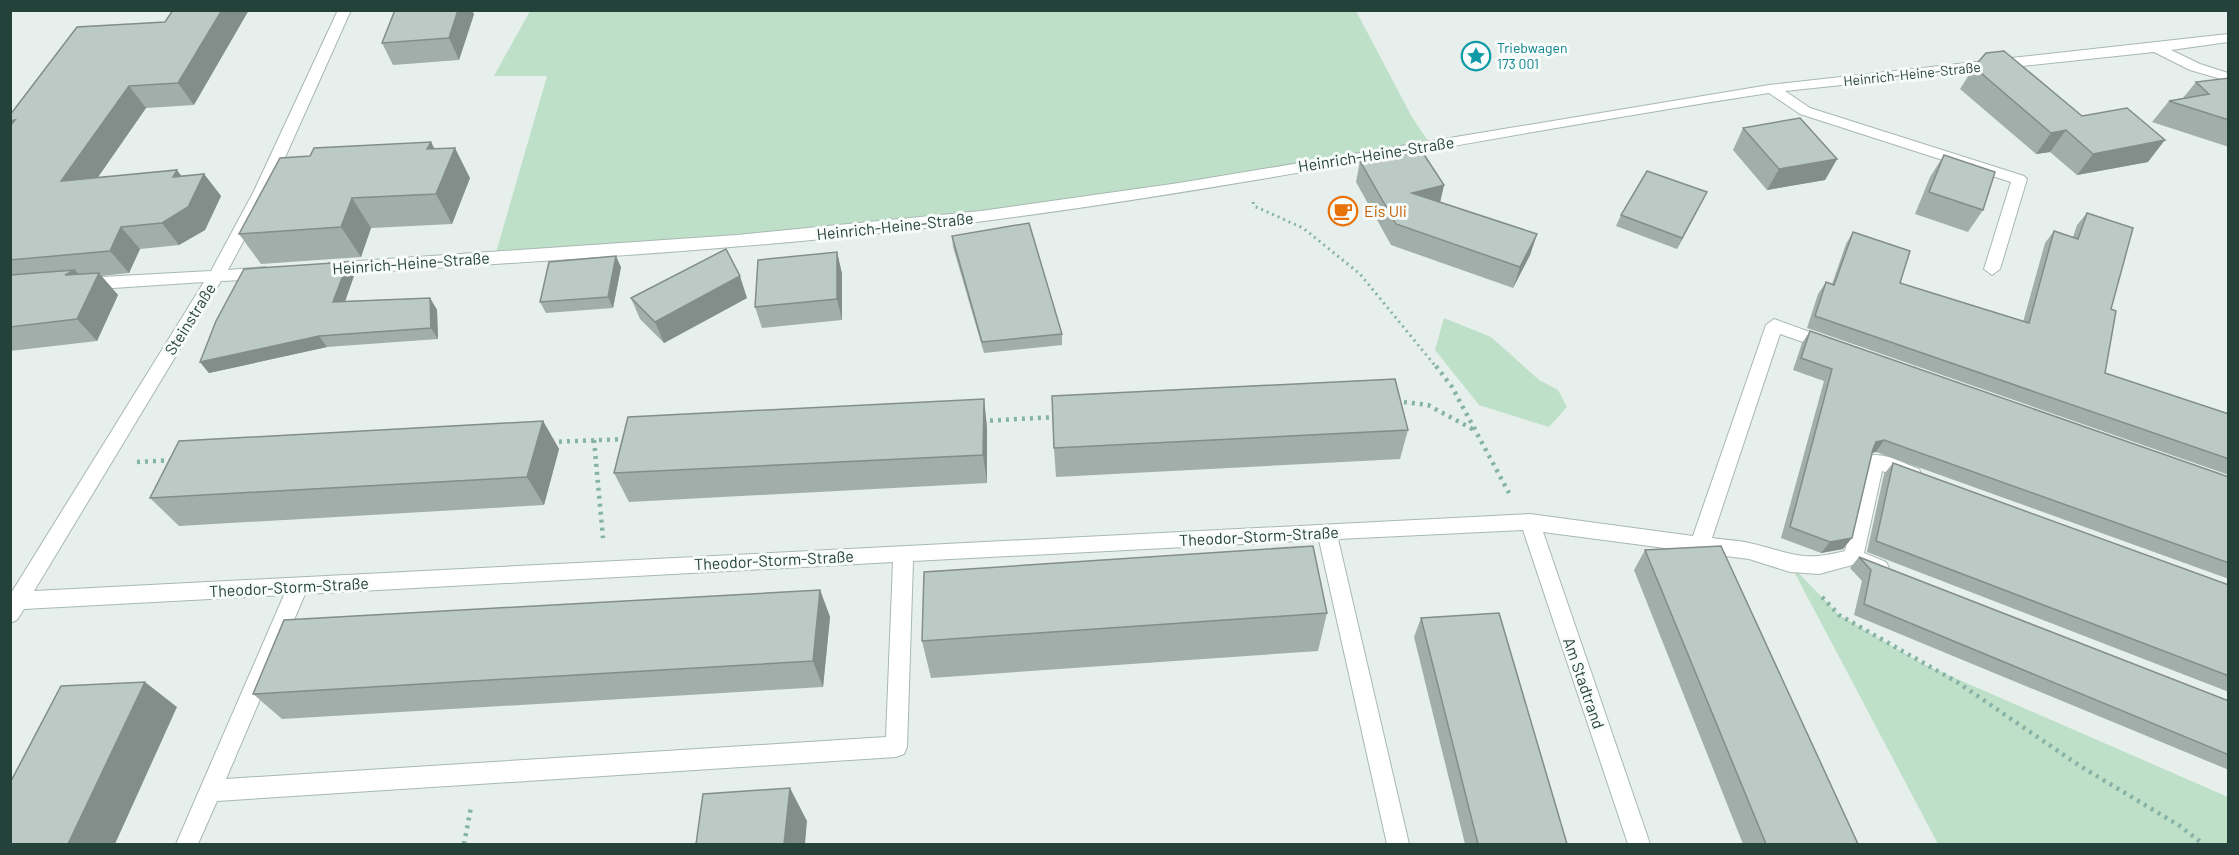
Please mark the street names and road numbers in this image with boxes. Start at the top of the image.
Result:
street label: Heinrich-Heine-Straße [1842,58,1981,89]
street label: Heinrich-Heine-Straße [1297,132,1455,175]
street label: Heinrich-Heine-Straße [816,208,974,243]
street label: Heinrich-Heine-Straße [332,248,490,277]
street label: Steinstraße [160,279,219,358]
street label: Theodor-Storm-Straße [1179,522,1339,549]
street label: Theodor-Storm-Straße [694,546,854,573]
street label: Theodor-Storm-Straße [209,573,369,600]
street label: Am Stadtrand [1560,635,1609,731]

